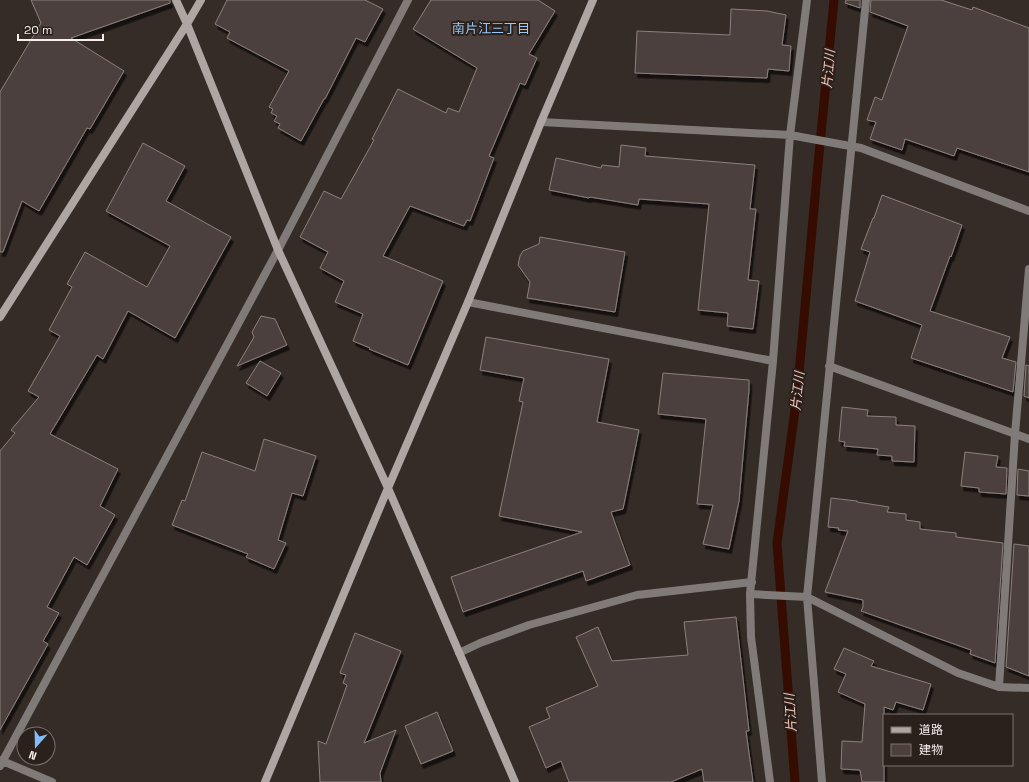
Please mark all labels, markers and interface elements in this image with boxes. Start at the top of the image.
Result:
scale bar [18,16,103,42]
district label: 南片江三丁目 [452,20,530,37]
text: 20 m [24,22,52,38]
water label: 片江川 [818,47,839,89]
water label: 片江川 [787,369,808,411]
water label: 片江川 [781,691,800,733]
legend [883,714,1013,766]
text: 道路 [919,722,943,738]
north arrow [16,726,56,766]
text: 建物 [919,742,943,758]
text: N [27,748,38,763]

